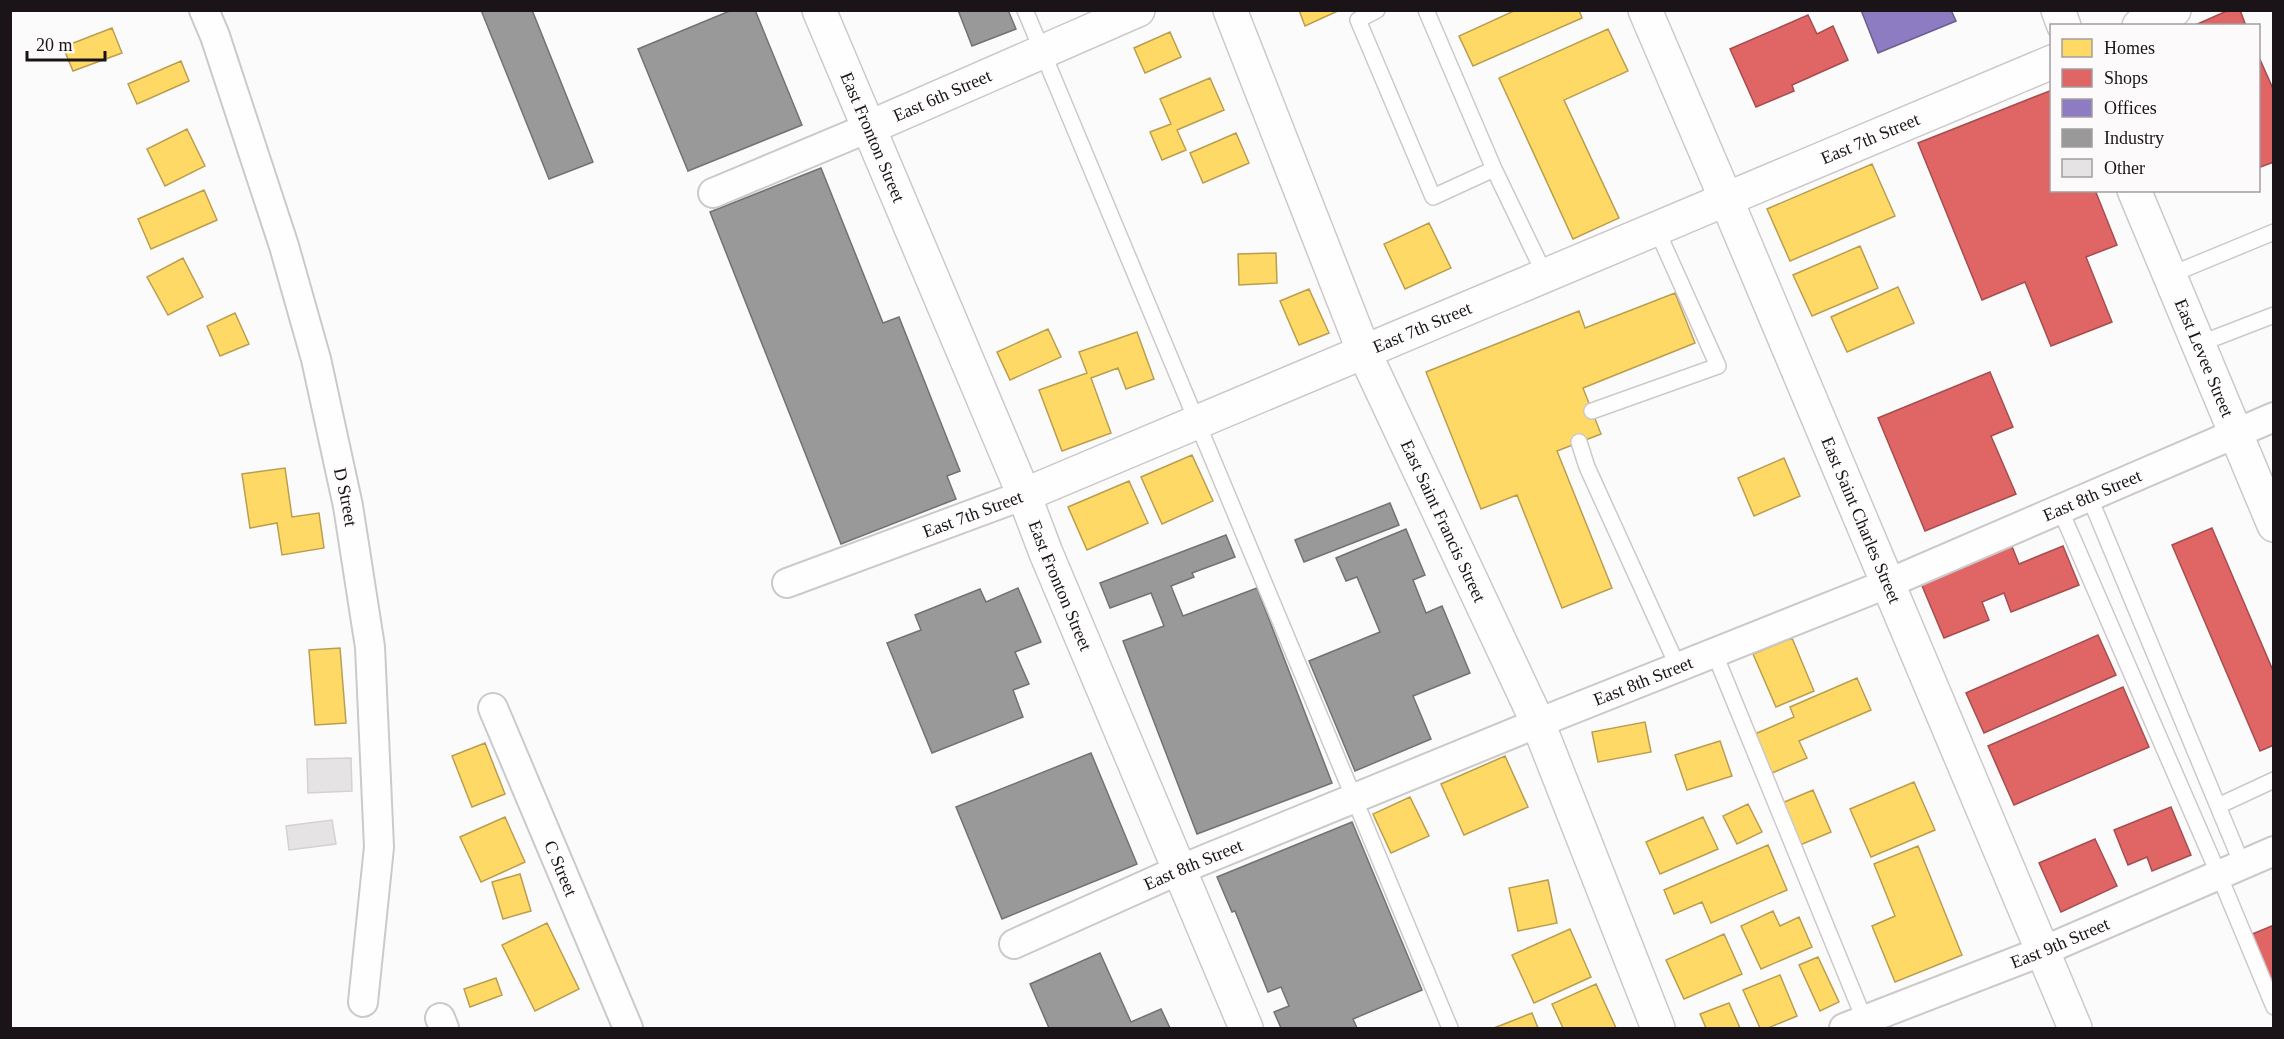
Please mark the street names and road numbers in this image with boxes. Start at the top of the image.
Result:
street label: East 6th Street [890,65,994,126]
street label: East Fronton Street [836,69,909,205]
street label: East 7th Street [1818,109,1922,168]
street label: East Levee Street [2171,296,2238,420]
street label: East 7th Street [1370,298,1474,357]
street label: East Saint Charles Street [1817,434,1905,606]
street label: East Saint Francis Street [1397,437,1490,605]
street label: East 8th Street [2040,465,2144,525]
street label: D Street [330,466,361,528]
street label: East 7th Street [920,486,1025,542]
street label: East Fronton Street [1025,518,1096,654]
street label: East 8th Street [1591,652,1696,710]
street label: East 8th Street [1141,835,1245,894]
street label: C Street [540,837,581,899]
street label: East 9th Street [2008,914,2112,973]

